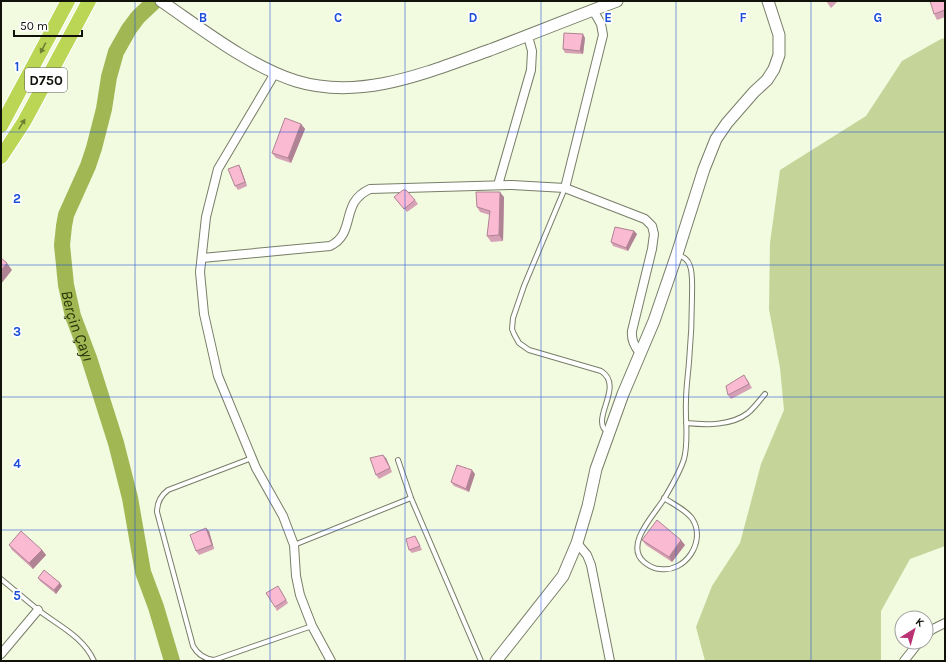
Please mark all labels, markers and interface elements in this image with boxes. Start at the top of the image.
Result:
text: B [199,10,207,25]
text: C [334,10,342,25]
text: D [469,10,478,25]
text: E [604,10,612,25]
text: F [739,10,747,25]
text: G [874,10,882,25]
scale bar [14,12,82,38]
text: 50 m [20,19,48,33]
one-way arrow [40,42,47,54]
text: 1 [15,59,19,74]
road number: D750 [25,68,67,92]
one-way arrow [19,118,26,130]
text: 2 [13,191,21,206]
water label: Berçin Çayı [58,288,99,363]
text: 3 [13,324,21,339]
text: 4 [13,456,21,471]
text: 5 [13,588,21,603]
north arrow [894,610,934,650]
text: K [913,615,927,630]

